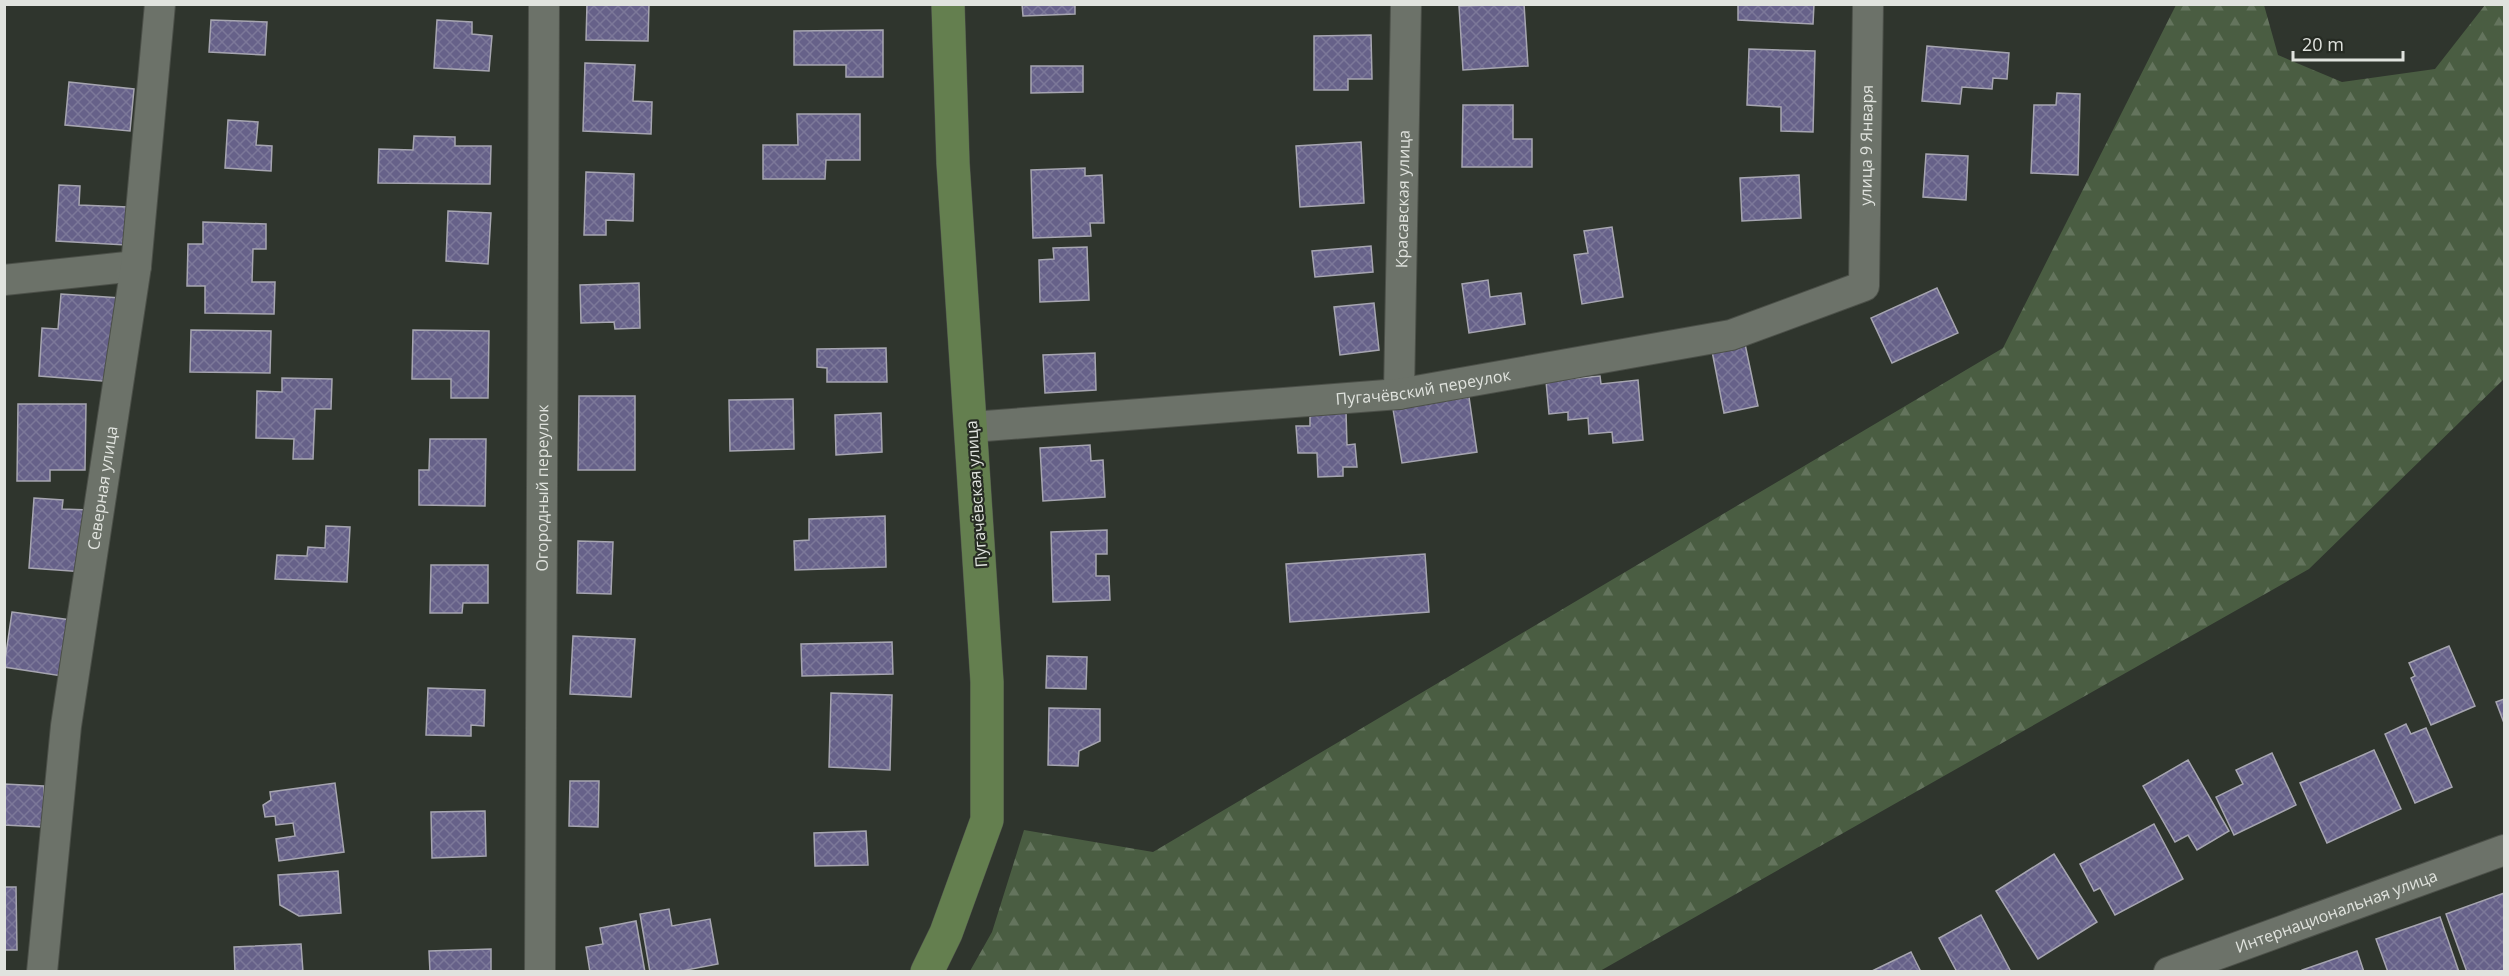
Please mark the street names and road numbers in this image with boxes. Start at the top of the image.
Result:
street label: улица 9 Января [1854,85,1878,206]
street label: Красавская улица [1390,130,1415,268]
street label: Пугачёвский переулок [1335,363,1513,410]
street label: Огородный переулок [531,404,553,572]
street label: Пугачёвская улица [960,420,992,568]
street label: Северная улица [82,424,123,552]
street label: Интернациональная улица [2232,864,2440,958]

